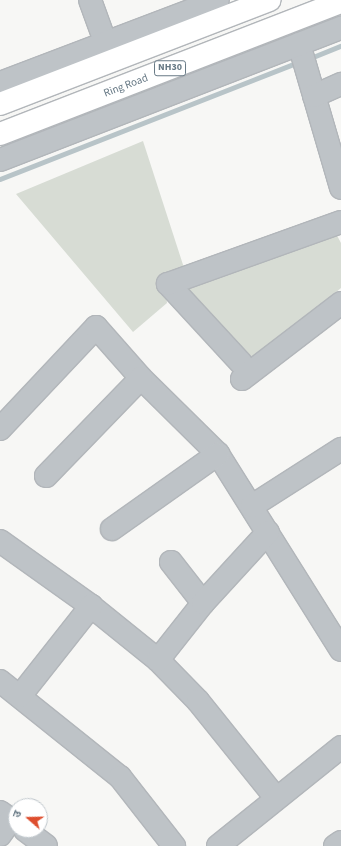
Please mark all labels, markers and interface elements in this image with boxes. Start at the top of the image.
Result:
road number: NH30 [154,60,186,76]
street label: Ring Road [102,72,150,100]
north arrow [8,798,48,838]
text: उ [9,808,25,820]

